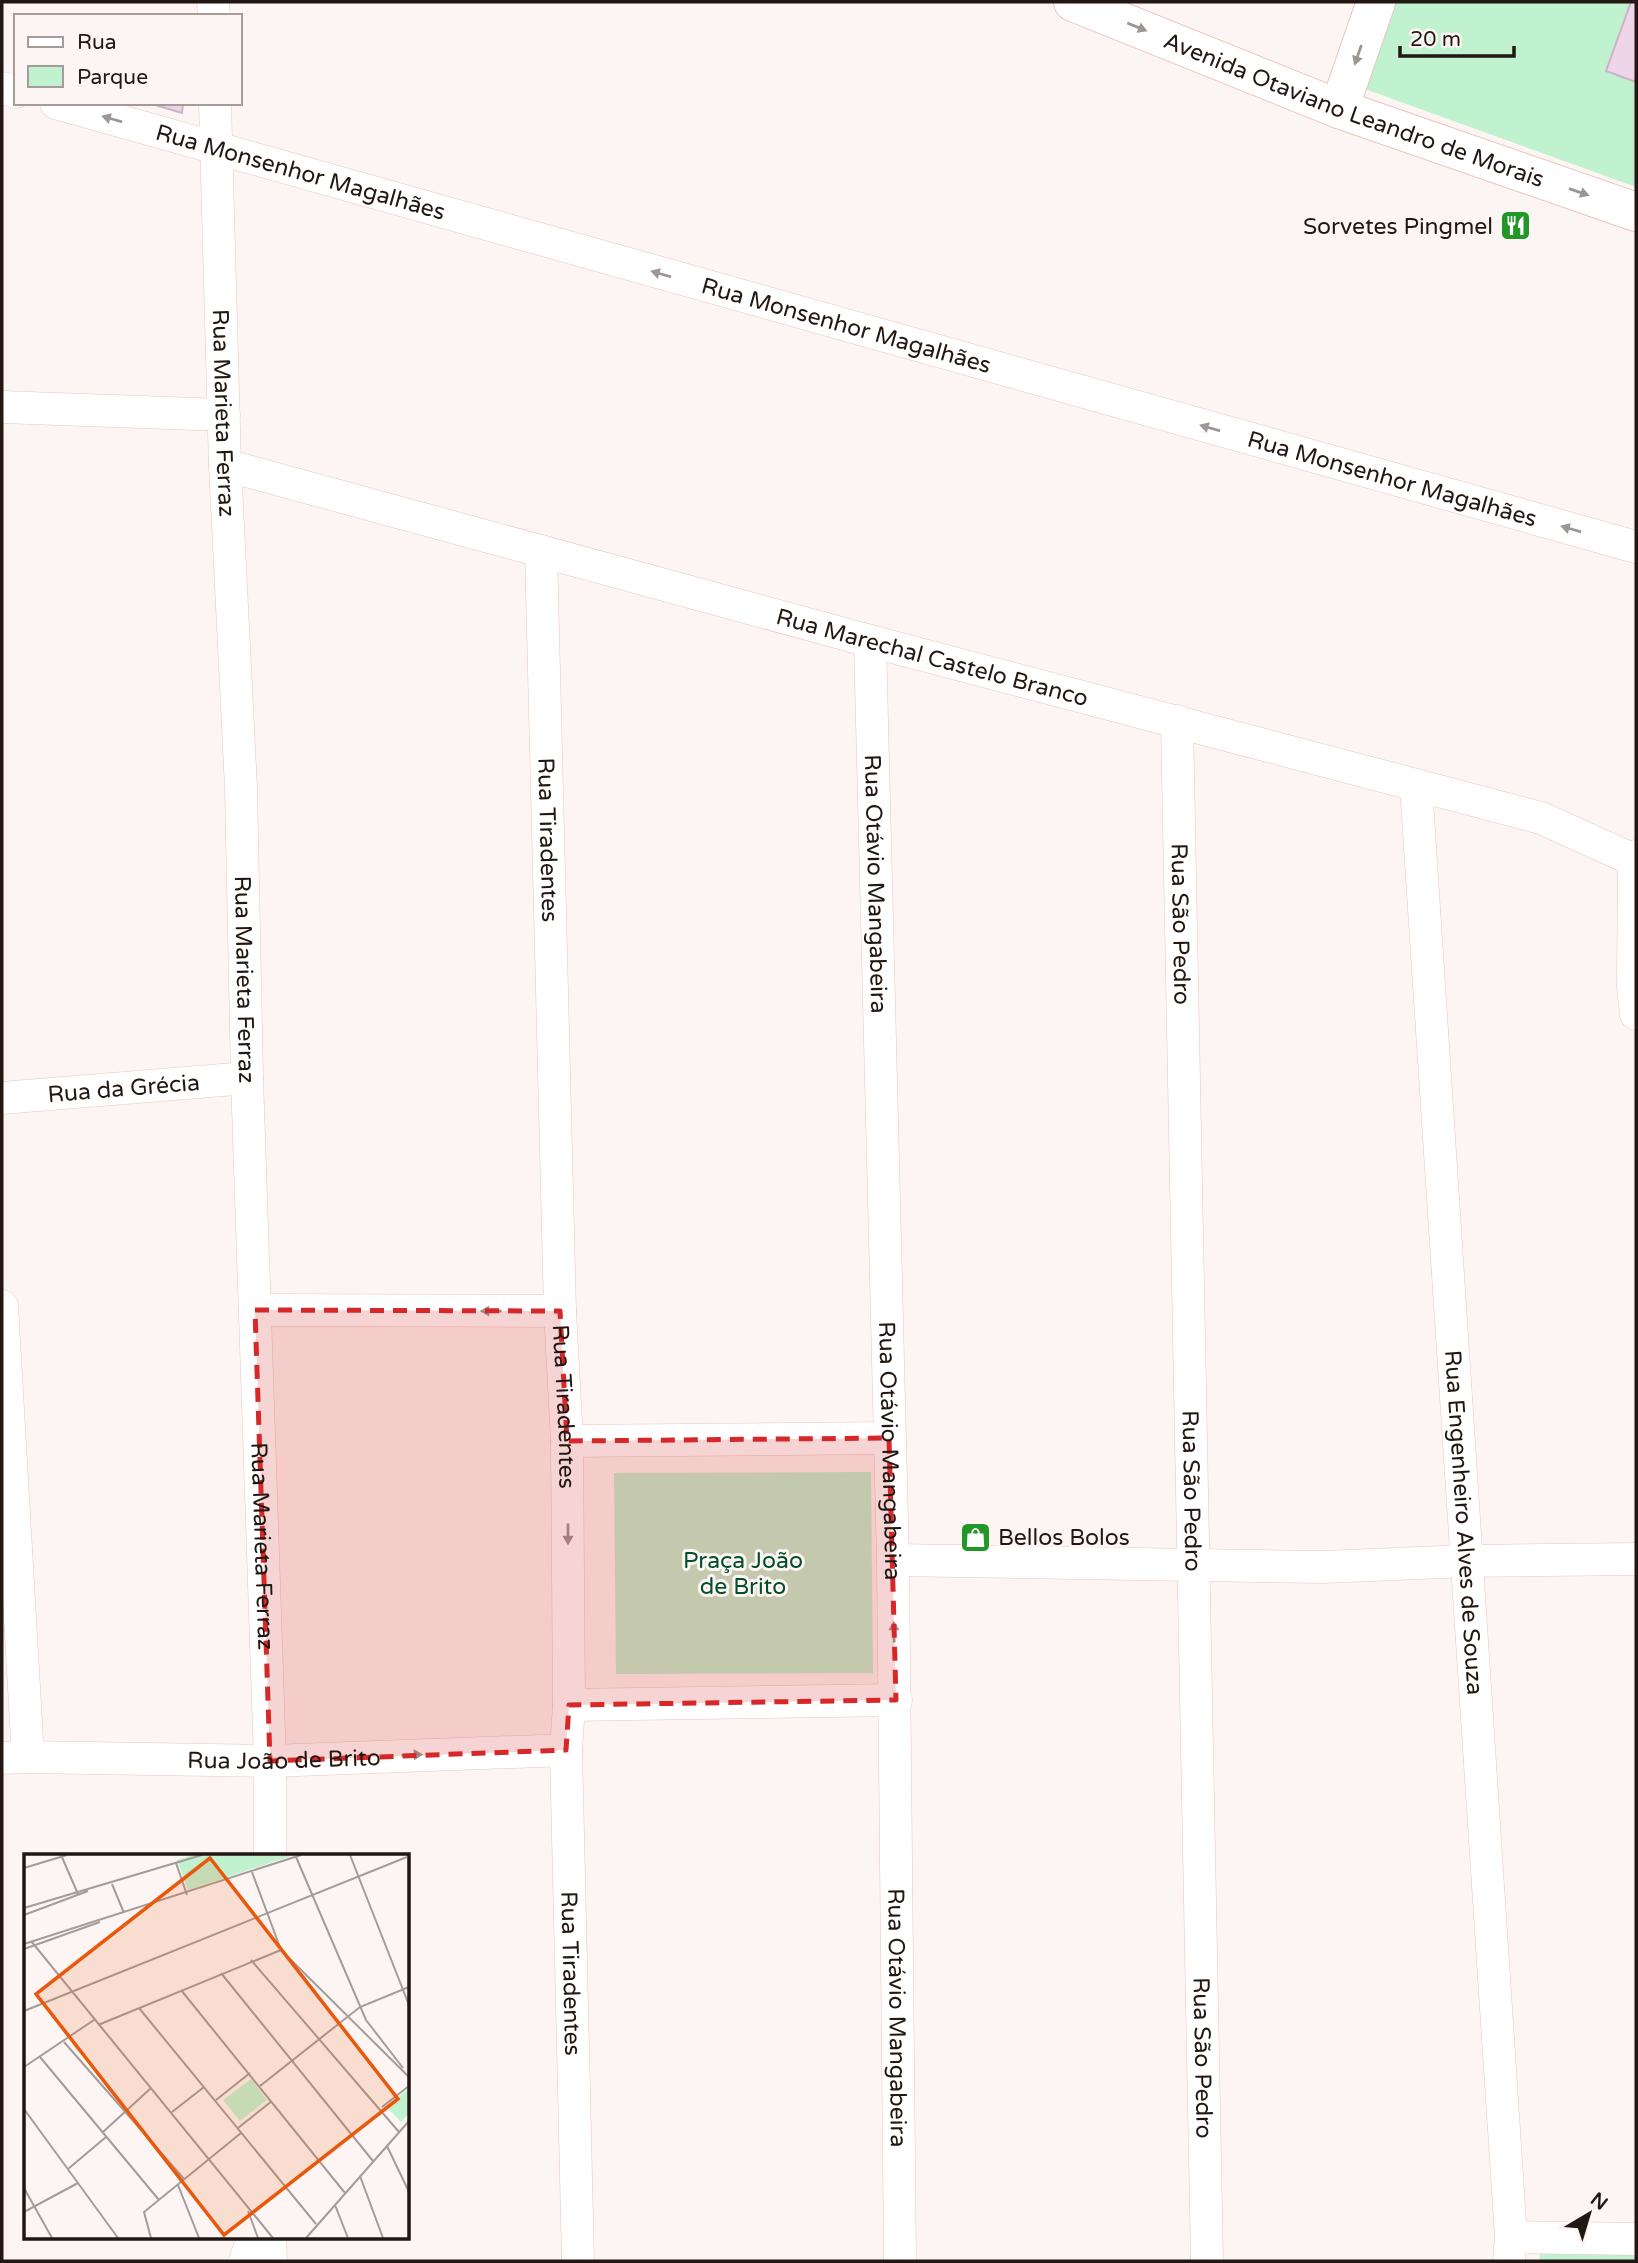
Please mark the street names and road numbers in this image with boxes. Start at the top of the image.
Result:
street label: Avenida Otaviano Leandro de Morais [1159,27,1548,194]
street label: Rua Monsenhor Magalhães [152,119,448,227]
street label: Rua Monsenhor Magalhães [698,272,994,380]
street label: Rua Marieta Ferraz [206,309,241,518]
street label: Rua Monsenhor Magalhães [1244,425,1540,533]
street label: Rua Marechal Castelo Branco [773,603,1091,713]
street label: Rua Otávio Mangabeira [858,754,892,1014]
street label: Rua Tiradentes [531,757,563,923]
street label: Rua São Pedro [1164,843,1196,1005]
street label: Rua Marieta Ferraz [228,875,260,1084]
street label: Rua da Grécia [46,1069,201,1109]
street label: Rua Otávio Mangabeira [872,1321,906,1580]
street label: Rua Tiradentes [546,1324,580,1489]
street label: Rua Engenheiro Alves de Souza [1438,1349,1488,1696]
street label: Rua São Pedro [1175,1410,1207,1572]
street label: Rua Marieta Ferraz [244,1442,279,1651]
street label: Rua João de Brito [187,1744,381,1776]
street label: Rua Otávio Mangabeira [881,1888,912,2147]
street label: Rua Tiradentes [554,1891,586,2056]
street label: Rua São Pedro [1186,1977,1218,2139]

